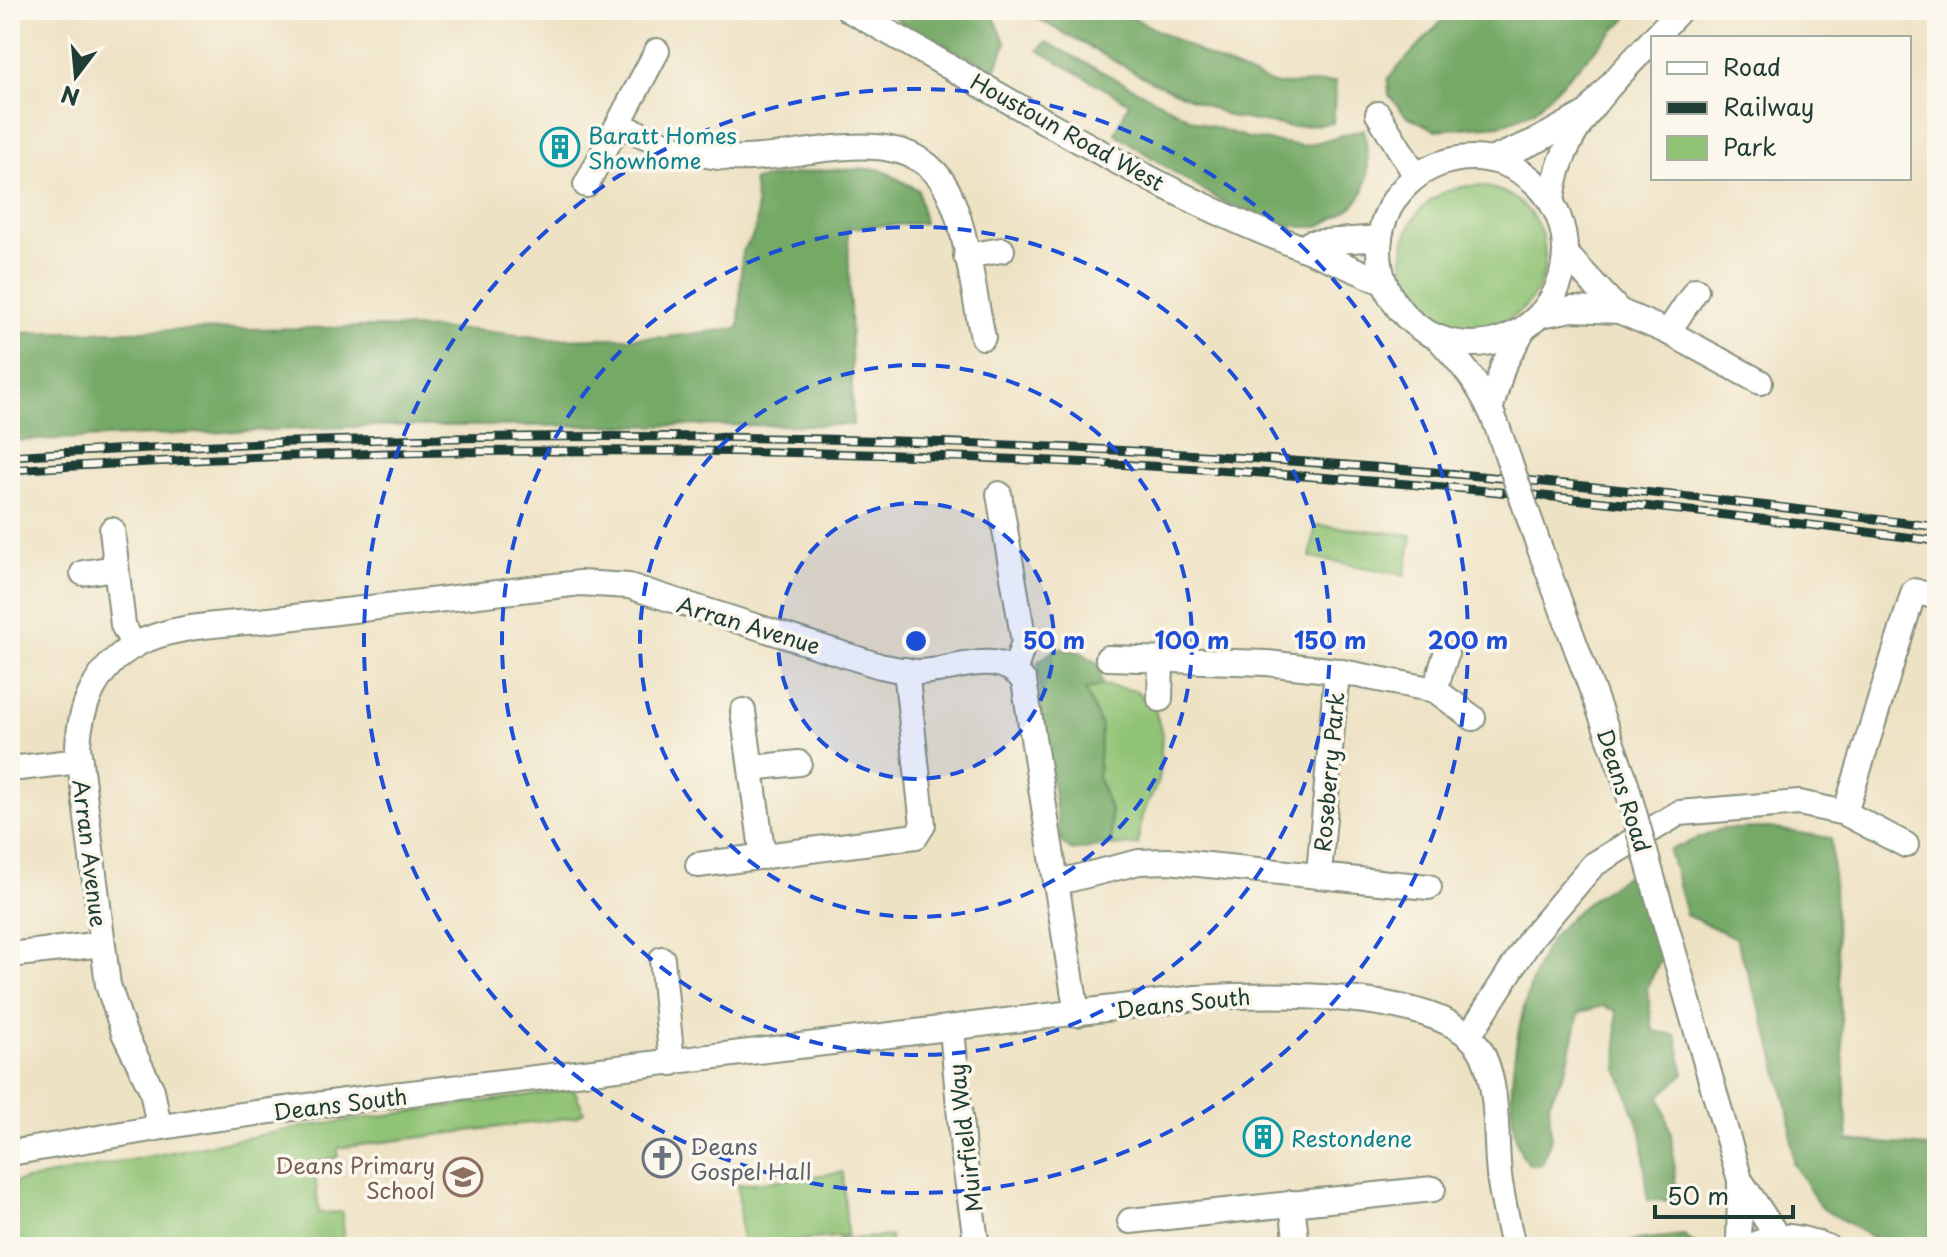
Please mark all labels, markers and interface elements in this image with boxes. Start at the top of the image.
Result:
north arrow [36,36,116,116]
legend [1651,36,1911,180]
text: Road [1723,48,1781,84]
street label: Houstoun Road West [965,64,1171,198]
text: N [57,78,83,115]
text: Railway [1723,88,1814,124]
place label: Baratt Homes Showhome [588,118,737,176]
building icon: Baratt Homes Showhome [539,126,581,168]
text: Park [1723,128,1777,164]
street label: Arran Avenue [673,587,825,661]
text: 50 m [1023,621,1085,657]
text: 100 m [1155,621,1229,657]
text: 150 m [1294,621,1366,657]
text: 200 m [1428,621,1508,657]
centre of rings [902,627,930,655]
street label: Roseberry Park [1305,691,1351,853]
street label: Deans Road [1589,724,1661,856]
street label: Arran Avenue [66,777,116,929]
street label: Deans South [1114,979,1252,1025]
street label: Muirfield Way [939,1062,989,1214]
street label: Deans South [271,1078,409,1128]
building icon: Restondene [1242,1116,1284,1158]
place label: Restondene [1291,1121,1412,1154]
place label: Deans Gospel Hall [690,1129,812,1187]
church icon: Deans Gospel Hall [641,1137,683,1179]
place label: Deans Primary School [275,1148,435,1206]
school or university icon: Deans Primary School [442,1156,484,1198]
scale bar [1655,1169,1793,1219]
text: 50 m [1667,1177,1729,1213]

